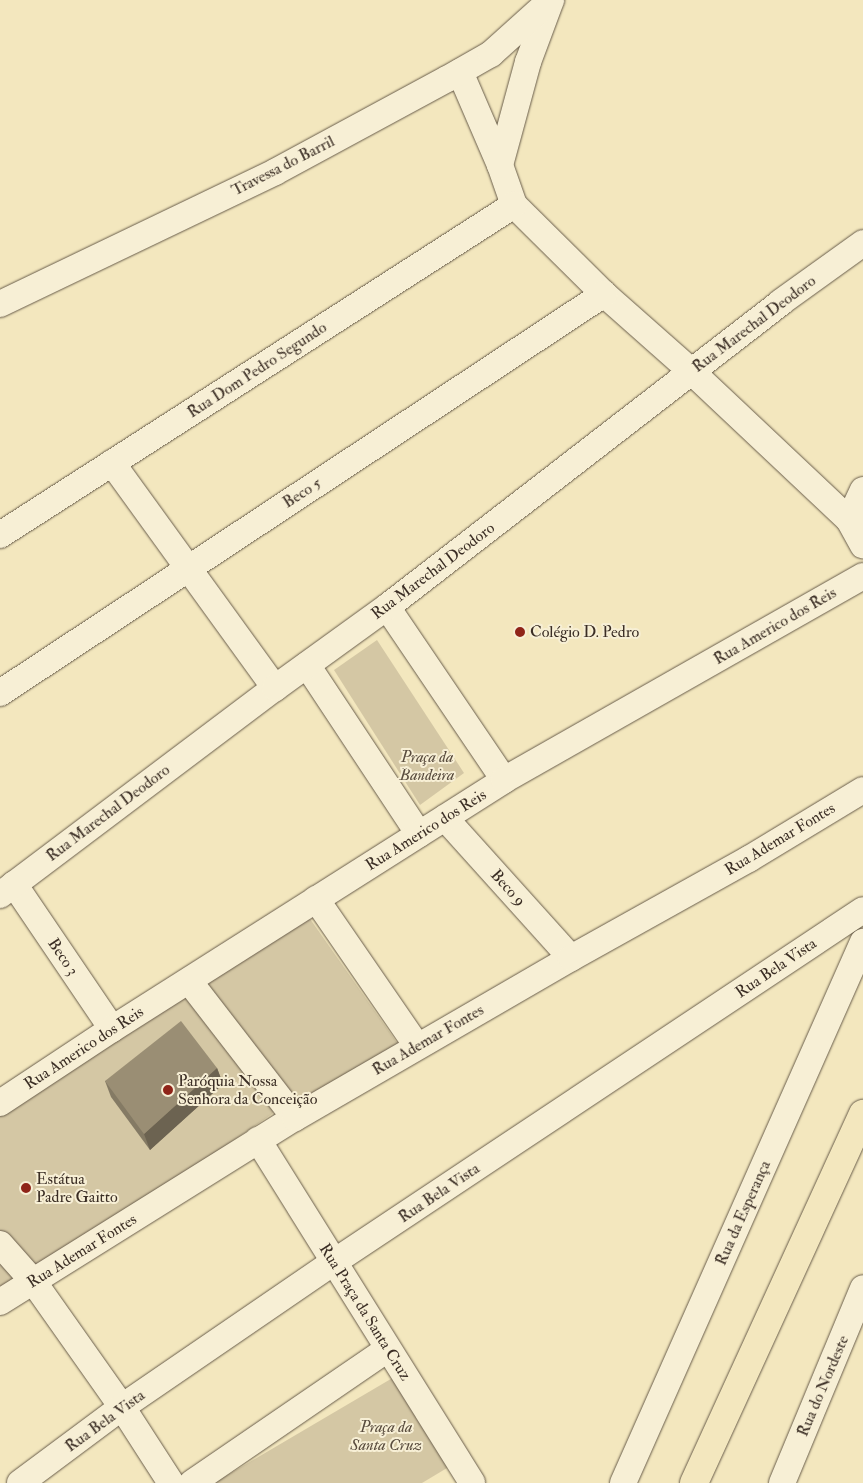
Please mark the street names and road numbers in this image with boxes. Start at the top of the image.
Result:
street label: Travessa do Barril [228,132,338,200]
street label: Rua Marechal Deodoro [688,271,820,377]
street label: Rua Dom Pedro Segundo [184,318,330,422]
street label: Beco 5 [279,474,325,512]
street label: Rua Marechal Deodoro [367,518,499,624]
street label: Rua Americo dos Reis [710,583,840,669]
street label: Rua Marechal Deodoro [42,760,174,866]
street label: Rua Americo dos Reis [362,785,490,875]
street label: Rua Ademar Fontes [721,798,839,880]
street label: Beco 9 [487,866,529,910]
street label: Rua Bela Vista [732,934,820,1002]
street label: Beco 3 [44,935,82,979]
street label: Rua Ademar Fontes [369,1000,487,1080]
street label: Rua Americo dos Reis [21,1002,147,1094]
street label: Rua da Esperança [711,1158,775,1268]
street label: Rua Bela Vista [395,1159,483,1227]
street label: Rua Ademar Fontes [24,1210,140,1292]
street label: Rua Praça da Santa Cruz [315,1240,415,1384]
street label: Rua do Nordeste [793,1333,853,1439]
street label: Rua Bela Vista [62,1386,148,1456]

